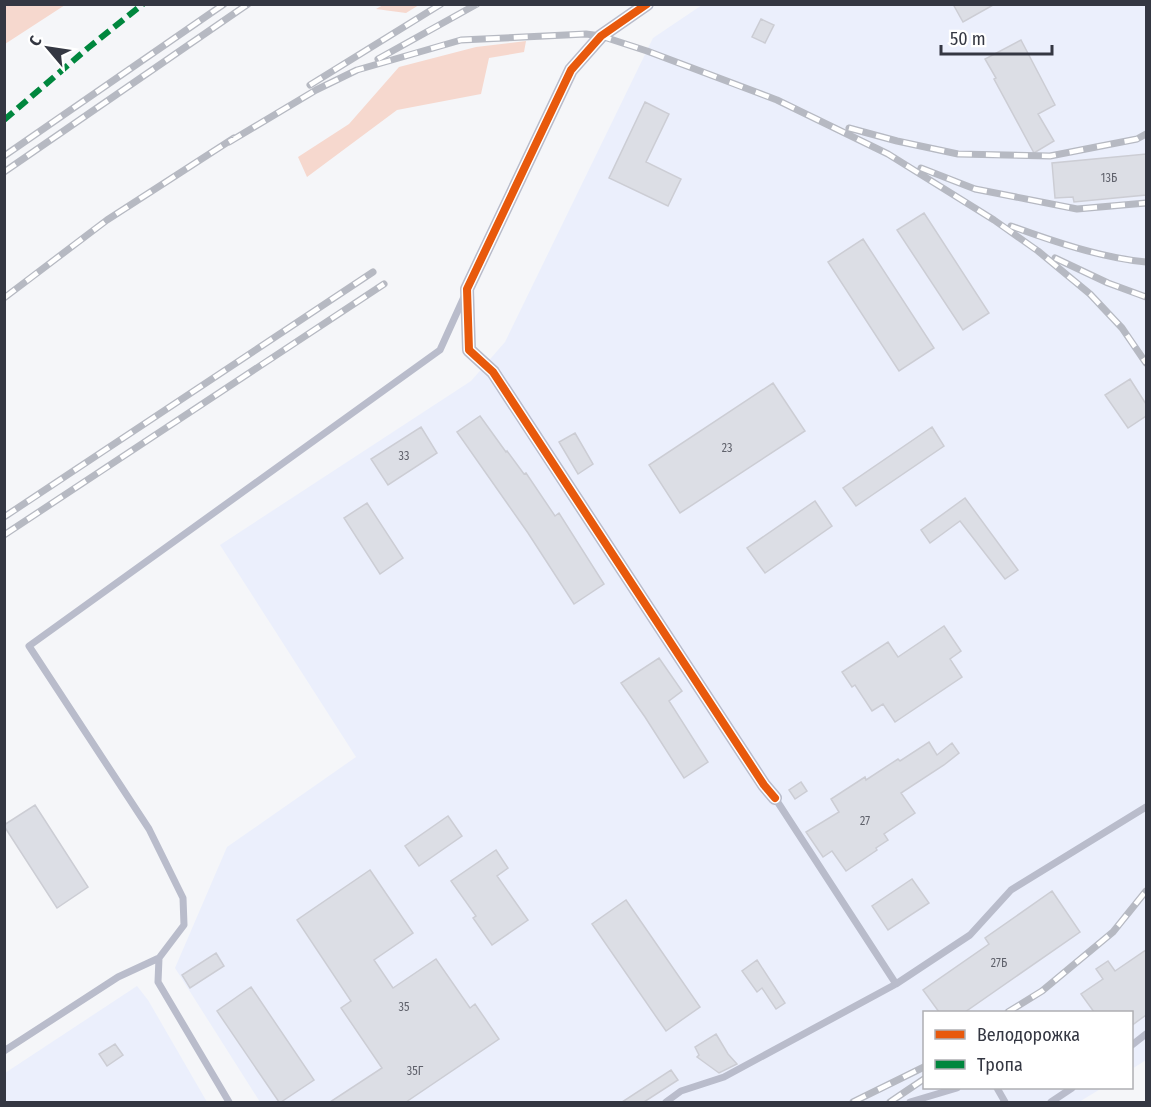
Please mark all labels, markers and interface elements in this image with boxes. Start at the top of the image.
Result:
north arrow [18,18,78,78]
scale bar [941,18,1052,56]
text: 50 m [950,28,986,50]
text: С [25,32,46,49]
house number: 13Б [1101,171,1117,185]
house number: 23 [722,441,732,455]
house number: 33 [399,449,409,463]
house number: 27 [860,814,870,828]
house number: 27Б [991,956,1007,970]
house number: 35 [399,1000,410,1014]
legend [923,1011,1133,1089]
text: Велодорожка [977,1024,1080,1046]
text: Тропа [977,1054,1023,1076]
house number: 35Г [407,1064,424,1078]

